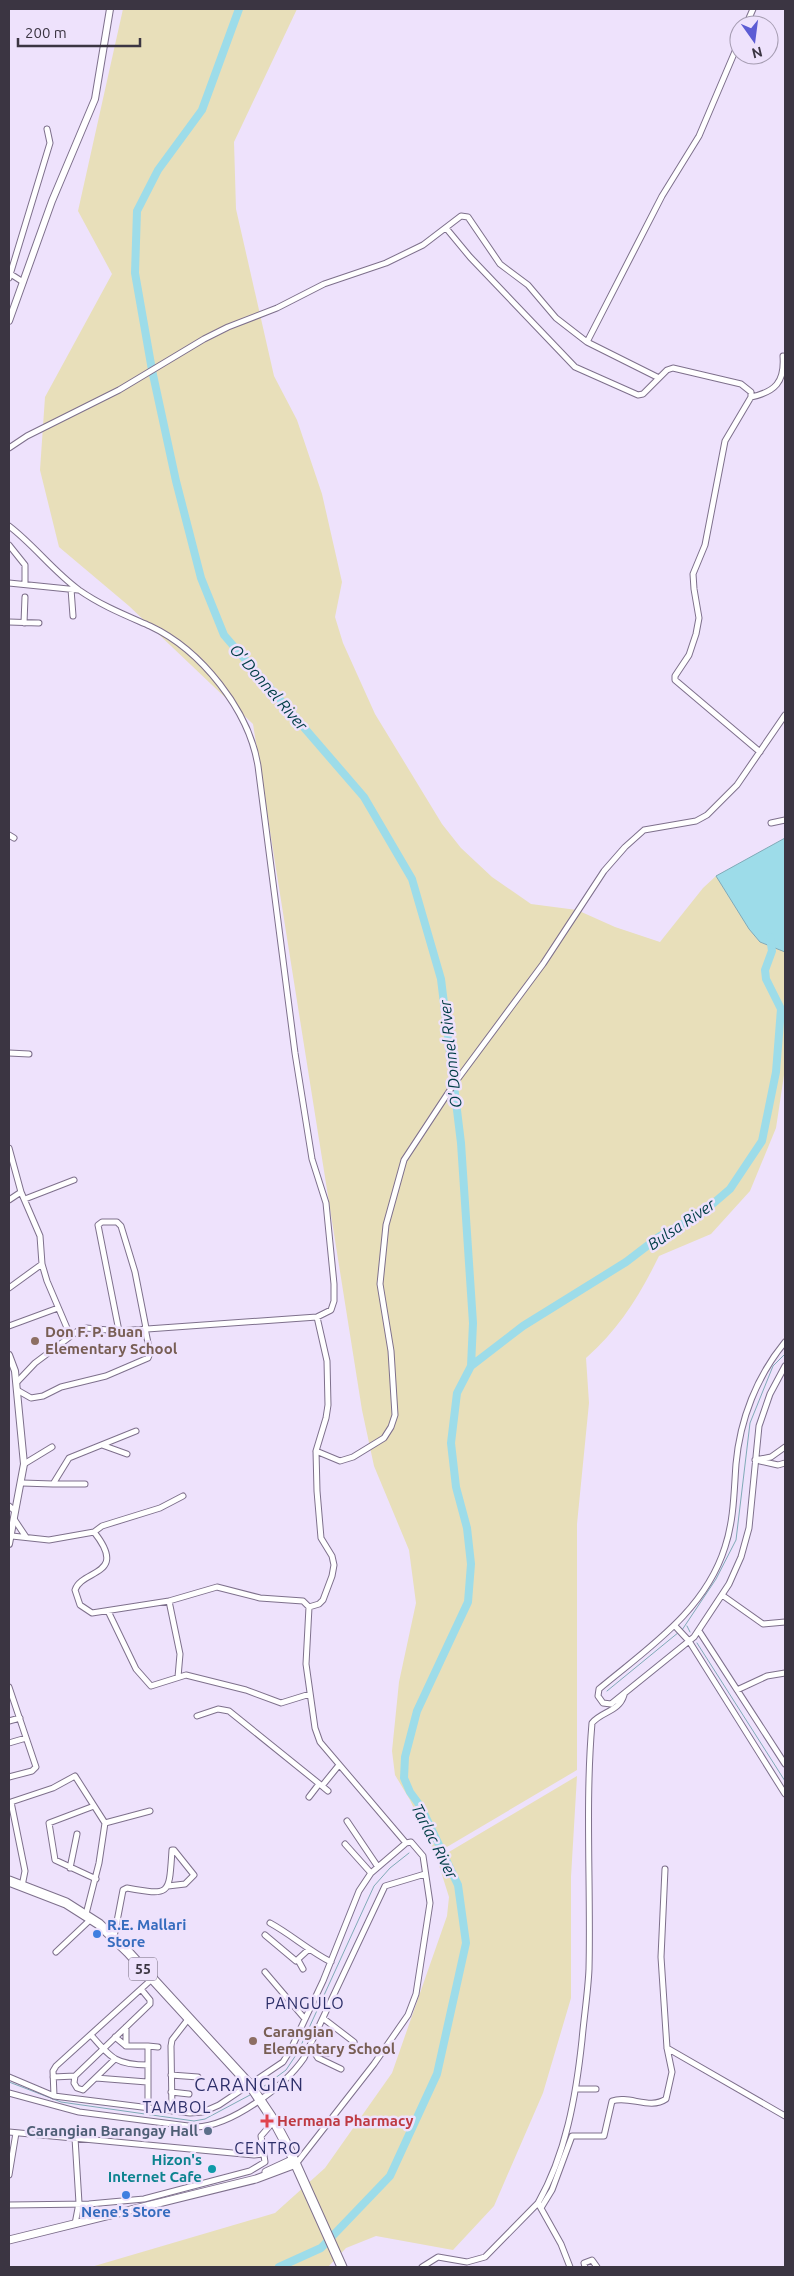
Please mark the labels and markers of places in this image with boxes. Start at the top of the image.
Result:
place label: Don F. P. Buan Elementary School [45,1323,178,1357]
marker: Don F. P. Buan Elementary School [29,1335,41,1347]
place label: R.E. Mallari Store [107,1916,186,1950]
marker: R.E. Mallari Store [91,1928,103,1940]
place label: Carangian Elementary School [263,2023,396,2057]
marker: Carangian Elementary School [247,2035,259,2047]
place label: Hermana Pharmacy [277,2112,413,2129]
marker: Hermana Pharmacy [261,2115,273,2127]
place label: Carangian Barangay Hall [26,2122,198,2139]
marker: Carangian Barangay Hall [202,2125,214,2137]
place label: Hizon's Internet Cafe [108,2151,202,2185]
marker: Hizon's Internet Cafe [206,2163,218,2175]
marker: Nene's Store [120,2189,132,2201]
place label: Nene's Store [81,2203,171,2220]

